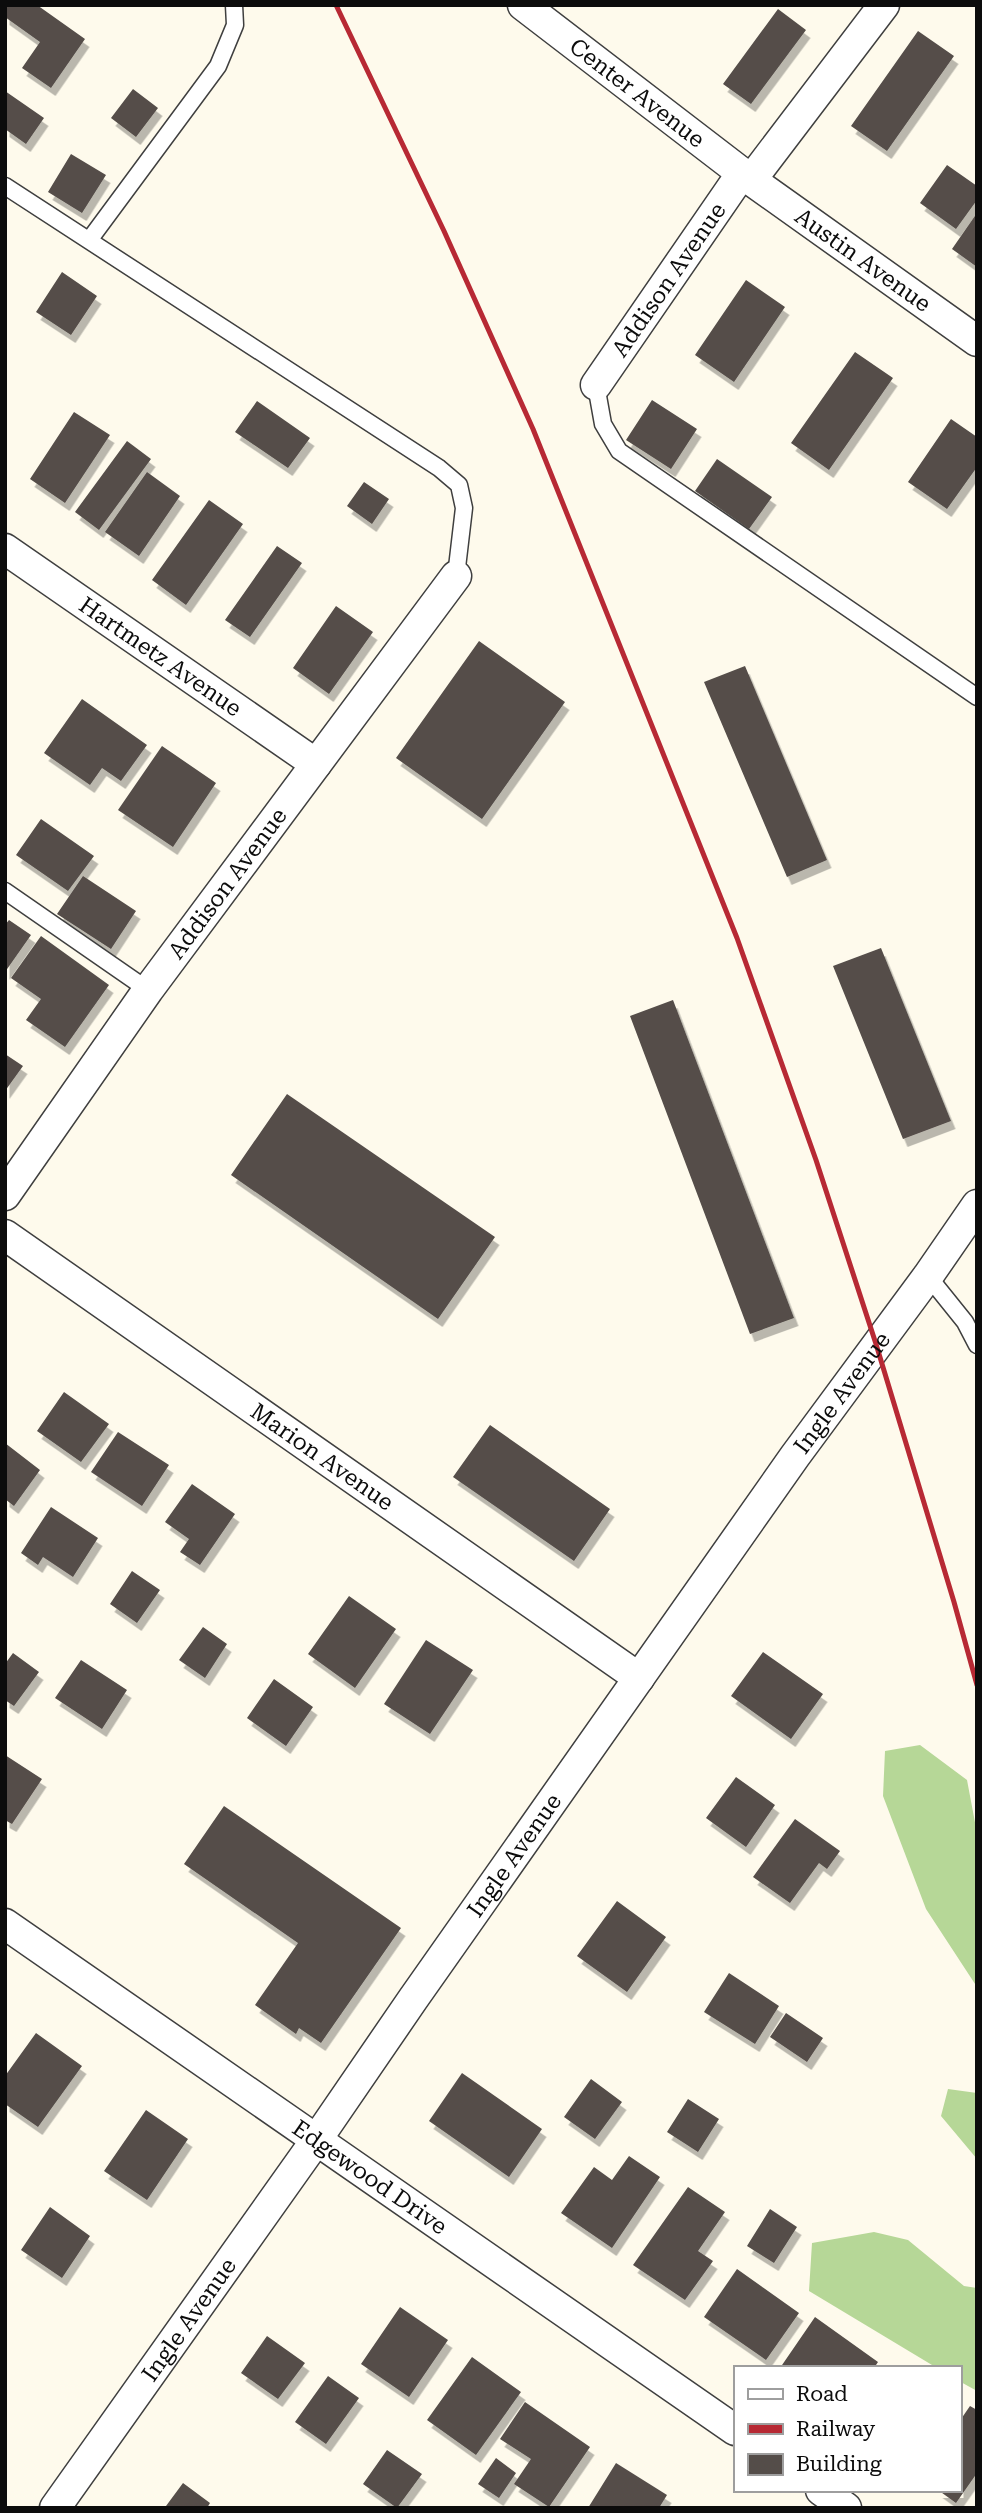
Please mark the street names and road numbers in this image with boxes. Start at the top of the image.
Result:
street label: Center Avenue [564,32,710,153]
street label: Addison Avenue [606,197,731,362]
street label: Austin Avenue [790,202,936,317]
street label: Hartmetz Avenue [74,591,247,722]
street label: Addison Avenue [163,803,292,964]
street label: Ingle Avenue [788,1326,896,1459]
street label: Marion Avenue [246,1397,399,1516]
street label: Ingle Avenue [461,1788,567,1922]
street label: Edgewood Drive [287,2114,452,2240]
street label: Ingle Avenue [136,2253,242,2386]

